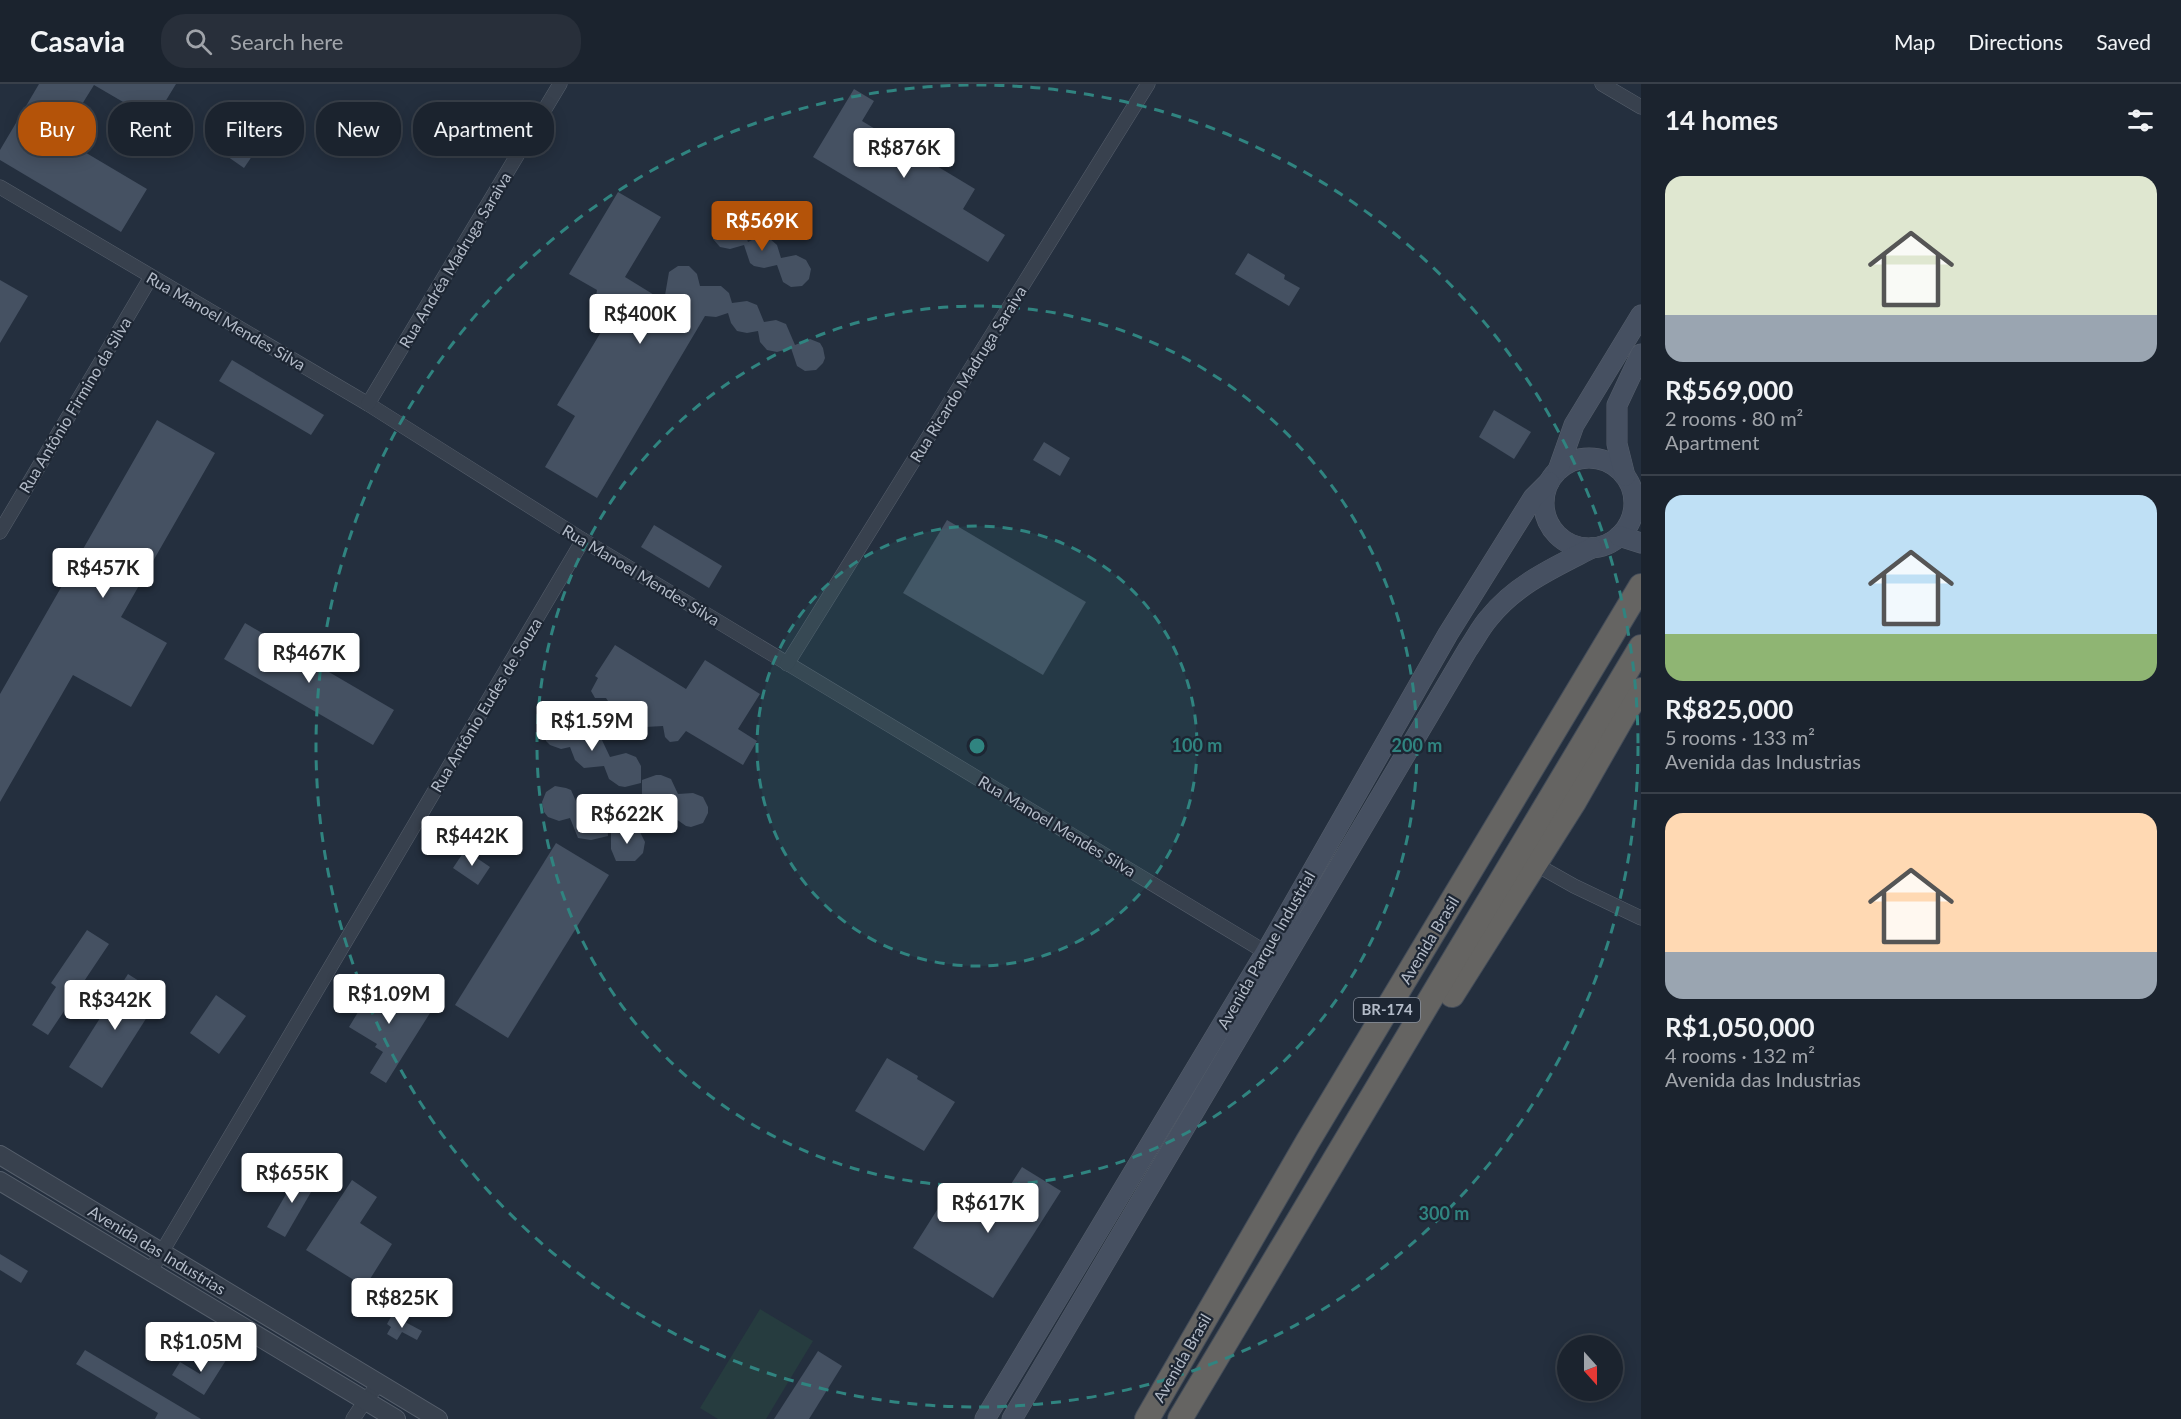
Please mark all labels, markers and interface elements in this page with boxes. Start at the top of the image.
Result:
search box [161,14,581,68]
text: Casavia [30,24,125,58]
icon: search [182,25,215,58]
text: Search here [230,28,344,55]
text: Map [1894,29,1935,54]
text: Directions [1968,29,2063,54]
text: Saved [2096,29,2151,54]
chip: Buy [18,102,96,156]
chip: Rent [108,102,193,156]
chip: Filters [205,102,304,156]
chip: New [316,102,401,156]
chip: Apartment [413,102,554,156]
text: 14 homes [1665,104,1778,136]
icon: filters [2124,104,2157,137]
pin: R$876K [855,128,953,179]
text: R$876K [868,135,940,159]
street label: Rua Andréa Madruga Saraiva [395,168,515,351]
pin: R$569K [713,201,811,252]
text: R$569K [726,208,798,232]
icon: home [1857,215,1965,323]
street label: Rua Manoel Mendes Silva [143,267,309,374]
street label: Rua Ricardo Madruga Saraiva [905,282,1030,465]
pin: R$400K [591,294,689,345]
text: R$400K [604,301,676,325]
street label: Rua Antônio Firmino da Silva [15,313,135,496]
text: R$569,000 [1665,374,1793,406]
text: 2 rooms · 80 m² [1665,406,1803,430]
text: Apartment [1665,430,1759,454]
street label: Rua Manoel Mendes Silva [559,520,723,629]
icon: home [1857,534,1965,642]
pin: R$457K [54,548,152,599]
text: R$457K [67,555,139,579]
street label: Rua Antônio Eudes de Souza [426,614,545,795]
pin: R$467K [260,633,358,684]
text: R$467K [273,640,345,664]
text: R$825,000 [1665,693,1793,725]
pin: R$1.59M [537,701,647,752]
text: R$1.59M [551,708,633,732]
text: 5 rooms · 133 m² [1665,725,1815,749]
text: 100 m [1172,734,1222,756]
text: 200 m [1392,734,1442,756]
centre of rings [967,736,987,756]
text: Avenida das Industrias [1665,749,1861,773]
street label: Rua Manoel Mendes Silva [975,771,1139,880]
pin: R$622K [578,794,676,845]
text: R$622K [591,801,663,825]
pin: R$442K [423,816,521,867]
text: R$442K [436,823,508,847]
icon: home [1857,852,1965,960]
street label: Avenida Parque Industrial [1213,868,1319,1032]
street label: Avenida Brasil [1395,893,1462,987]
pin: R$1.09M [334,974,444,1025]
pin: R$342K [66,980,164,1031]
text: R$1.09M [348,981,430,1005]
text: R$342K [79,987,151,1011]
road number: BR-174 [1354,998,1420,1022]
text: R$1,050,000 [1665,1011,1815,1043]
text: 4 rooms · 132 m² [1665,1043,1815,1067]
text: Avenida das Industrias [1665,1067,1861,1091]
pin: R$655K [243,1153,341,1204]
text: R$655K [256,1160,328,1184]
pin: R$617K [939,1183,1037,1234]
text: R$617K [952,1190,1024,1214]
street label: Avenida das Industrias [85,1201,229,1298]
text: 300 m [1419,1202,1469,1224]
pin: R$825K [353,1278,451,1329]
text: R$825K [366,1285,438,1309]
street label: Avenida Brasil [1149,1310,1214,1405]
pin: R$1.05M [146,1322,256,1373]
text: R$1.05M [160,1329,242,1353]
north arrow [1557,1335,1623,1401]
map controls [1557,1335,1623,1401]

